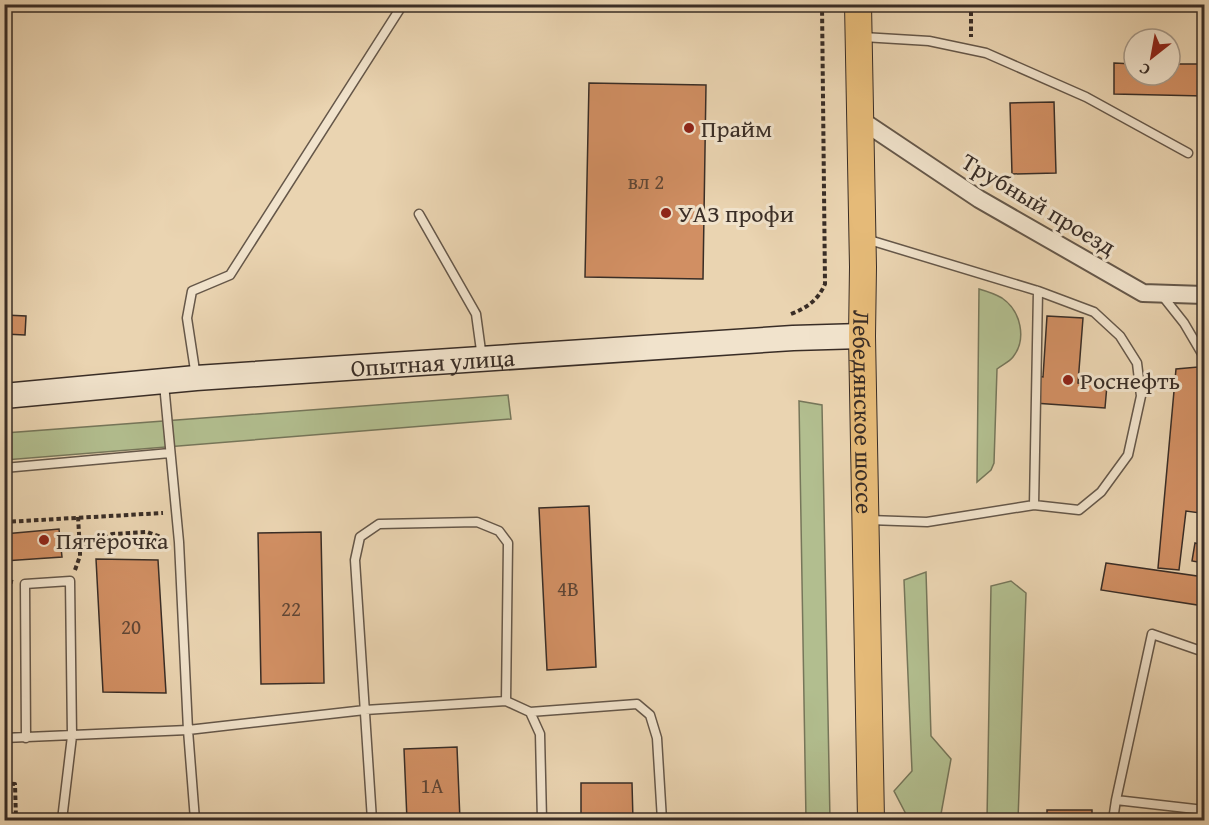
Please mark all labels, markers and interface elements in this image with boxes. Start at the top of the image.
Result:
north arrow [1122,27,1182,87]
text: С [1134,57,1154,82]
place label: Прайм [701,111,772,146]
marker: Прайм [682,121,696,135]
street label: Трубный проезд [955,144,1123,264]
house number: вл 2 [628,166,664,197]
place label: УАЗ профи [678,196,794,231]
marker: УАЗ профи [659,206,673,220]
street label: Лебедянское шоссе [844,310,883,514]
street label: Опытная улица [350,339,516,385]
place label: Роснефть [1080,363,1180,398]
marker: Роснефть [1061,373,1075,387]
place label: Пятёрочка [56,523,169,558]
marker: Пятёрочка [37,533,51,547]
house number: 4В [557,573,579,604]
house number: 22 [281,593,301,624]
house number: 20 [121,611,141,642]
house number: 1А [421,770,444,801]

